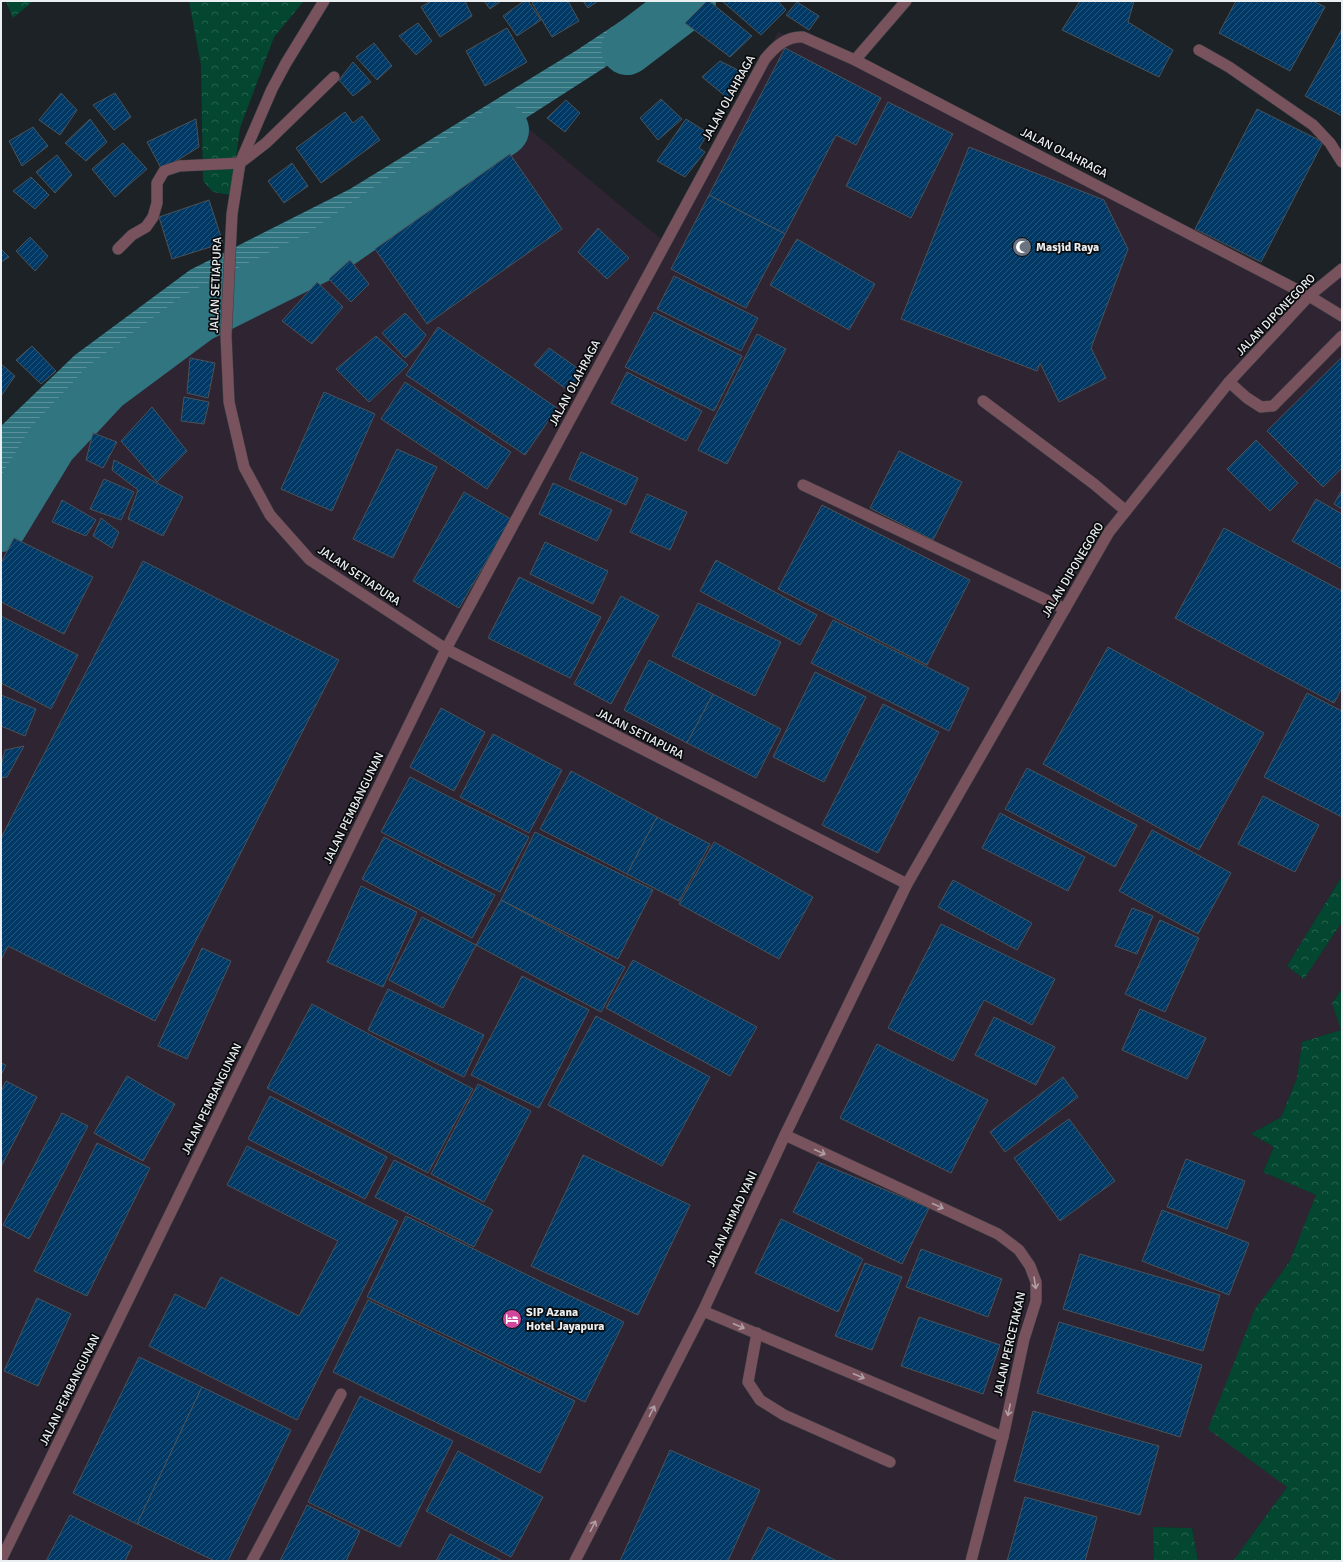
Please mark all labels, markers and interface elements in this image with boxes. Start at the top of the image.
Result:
street label: JALAN OLAHRAGA [699,52,759,143]
street label: JALAN OLAHRAGA [1018,125,1111,182]
street label: JALAN SETIAPURA [207,236,225,333]
mosque icon: Masjid Raya [1011,236,1033,258]
place label: Masjid Raya [1036,240,1099,255]
street label: JALAN DIPONEGORO [1233,271,1319,359]
street label: JALAN OLAHRAGA [546,337,604,429]
street label: JALAN DIPONEGORO [1039,520,1107,620]
street label: JALAN SETIAPURA [315,543,404,610]
street label: JALAN SETIAPURA [594,705,687,763]
street label: JALAN PEMBANGUNAN [320,750,388,866]
street label: JALAN PEMBANGUNAN [178,1041,246,1157]
one-way arrow [814,1149,826,1156]
street label: JALAN AHMAD YANI [703,1169,761,1269]
one-way arrow [932,1203,944,1210]
one-way arrow [1031,1276,1039,1289]
street label: JALAN PERCETAKAN [991,1290,1029,1398]
place label: SIP Azana Hotel Jayapura [526,1305,604,1334]
hotel icon: SIP Azana Hotel Jayapura [501,1308,523,1330]
one-way arrow [733,1322,745,1330]
street label: JALAN PEMBANGUNAN [36,1332,104,1448]
one-way arrow [853,1373,865,1381]
one-way arrow [1004,1403,1012,1416]
one-way arrow [649,1405,656,1417]
one-way arrow [589,1521,597,1533]

